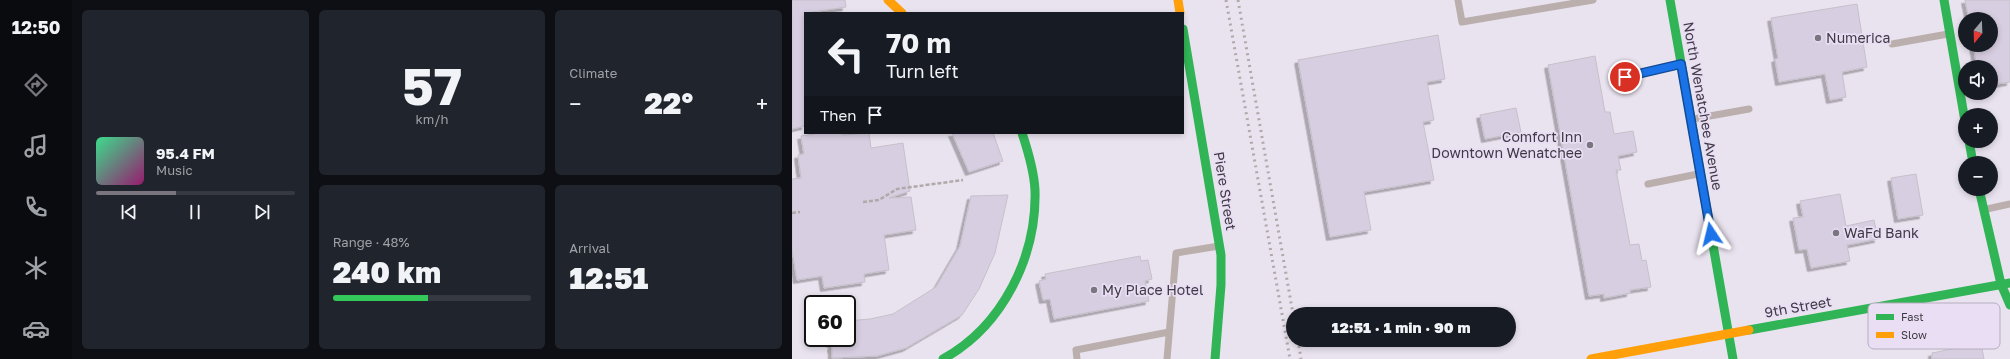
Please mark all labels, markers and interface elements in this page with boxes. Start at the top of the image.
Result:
north arrow [1958,12,1998,52]
map controls [1958,12,1998,196]
text: 12:50 [12,16,60,38]
street label: North Wenatchee Avenue [1680,20,1727,192]
text: 70 m [886,26,951,59]
icon: left [820,28,872,80]
place label: Numerica [1826,29,1890,46]
marker: Numerica [1813,33,1823,43]
text: 57 [402,54,462,116]
text: Turn left [886,60,959,82]
pin [1608,60,1642,94]
button: sound [1958,60,1998,100]
text: Climate [569,65,617,81]
icon: arrive [1614,66,1636,88]
icon: directions [22,71,50,99]
text: 22° [644,85,693,121]
text: − [569,90,581,117]
text: + [756,90,768,117]
icon: arrive [864,104,886,126]
text: Then [820,106,856,124]
button: + [1958,108,1998,148]
text: km/h [415,111,449,127]
place label: Comfort Inn Downtown Wenatchee [1431,128,1582,161]
icon: music [22,132,50,160]
marker: Comfort Inn Downtown Wenatchee [1585,140,1595,150]
text: 95.4 FM [156,144,215,162]
street label: Piere Street [1211,150,1240,231]
button: − [1958,156,1998,196]
text: Music [156,162,193,178]
icon: phone [22,193,50,221]
icon: previous [118,201,140,223]
icon: pause [184,201,206,223]
icon: next [251,201,273,223]
position arrow [1690,213,1732,255]
place label: WaFd Bank [1844,224,1919,241]
marker: WaFd Bank [1831,228,1841,238]
text: Range · 48% [333,234,409,250]
text: Arrival [569,240,610,256]
icon: climate [22,254,50,282]
text: 240 km [333,254,441,290]
text: 12:51 [569,260,648,296]
place label: My Place Hotel [1102,281,1203,298]
marker: My Place Hotel [1089,285,1099,295]
street label: 9th Street [1763,292,1833,321]
speed limit sign: 60 [804,295,856,347]
legend [1868,303,2000,349]
text: Fast [1901,310,1924,323]
icon: car [22,315,50,343]
text: 12:51 · 1 min · 90 m [1332,318,1471,336]
text: Slow [1901,328,1927,341]

